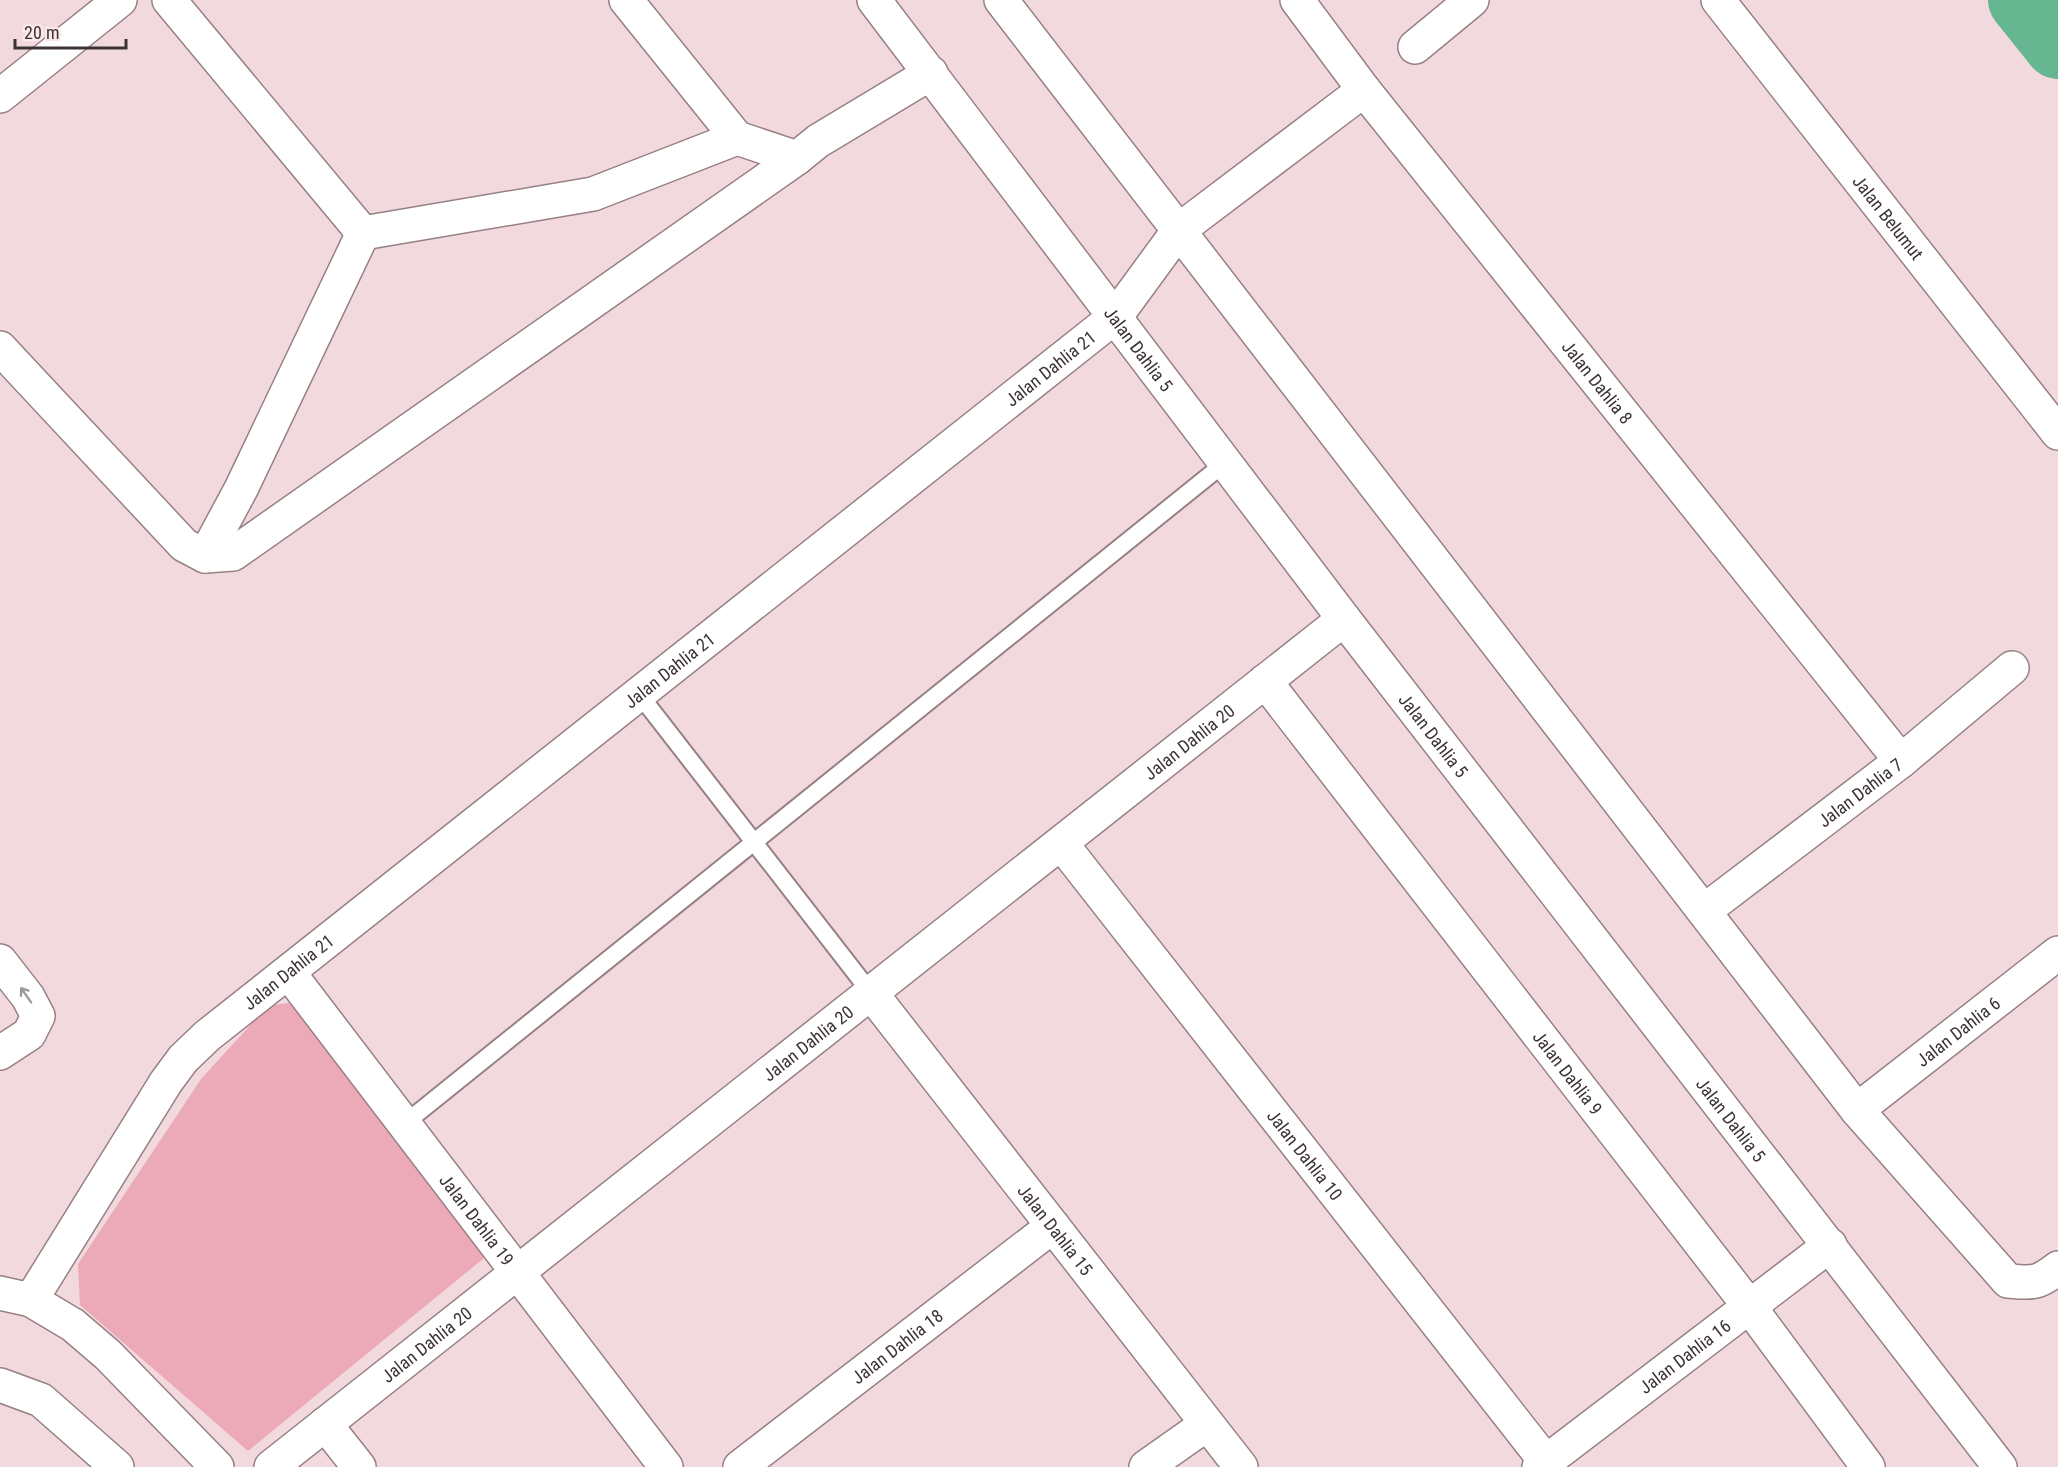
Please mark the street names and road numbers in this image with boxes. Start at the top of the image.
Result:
street label: Jalan Belumut [1849,171,1928,264]
street label: Jalan Dahlia 5 [1100,302,1178,395]
street label: Jalan Dahlia 21 [1001,326,1100,410]
street label: Jalan Dahlia 8 [1558,336,1637,428]
street label: Jalan Dahlia 21 [620,628,719,712]
street label: Jalan Dahlia 5 [1395,689,1473,781]
street label: Jalan Dahlia 20 [1140,699,1238,784]
street label: Jalan Dahlia 7 [1814,753,1906,831]
street label: Jalan Dahlia 21 [239,929,338,1014]
street label: Jalan Dahlia 6 [1912,992,2004,1070]
street label: Jalan Dahlia 20 [758,1001,857,1085]
street label: Jalan Dahlia 9 [1529,1026,1607,1119]
street label: Jalan Dahlia 5 [1692,1073,1770,1166]
street label: Jalan Dahlia 10 [1263,1105,1347,1204]
street label: Jalan Dahlia 19 [436,1170,519,1269]
street label: Jalan Dahlia 15 [1014,1180,1098,1279]
street label: Jalan Dahlia 20 [377,1302,476,1386]
street label: Jalan Dahlia 18 [847,1305,947,1388]
street label: Jalan Dahlia 16 [1635,1314,1734,1398]

